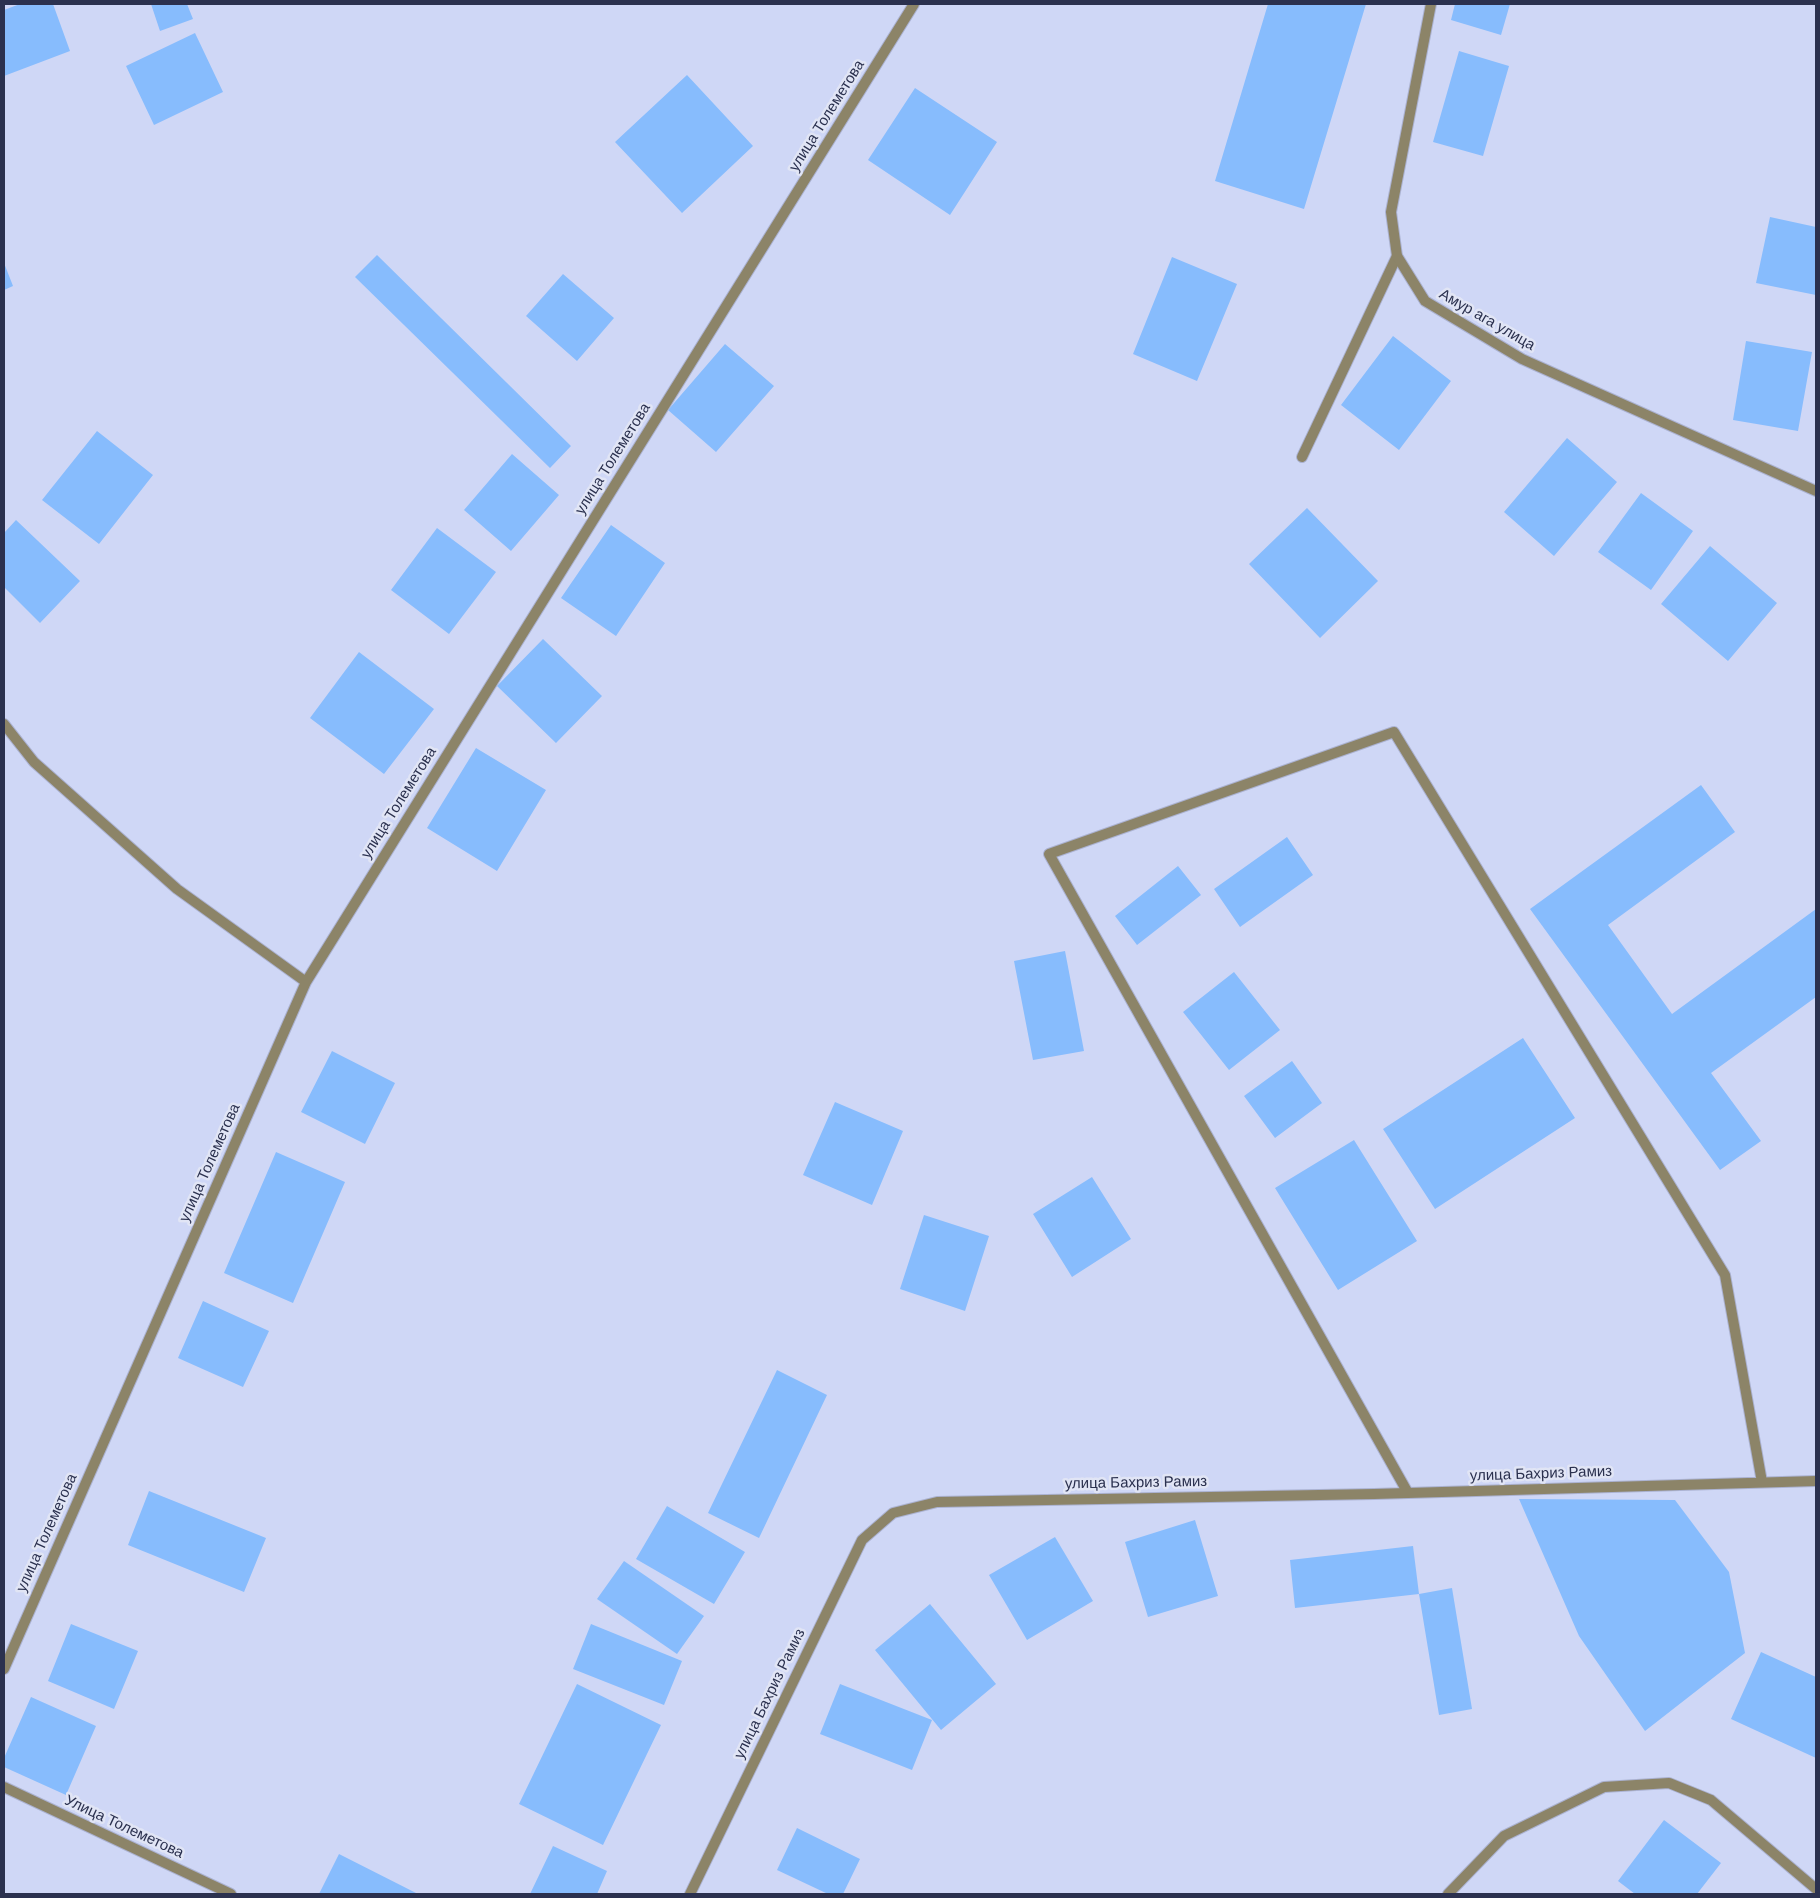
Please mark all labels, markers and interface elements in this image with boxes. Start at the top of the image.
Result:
street label: улица Толеметова [785,57,869,175]
street label: Амур ага улица [1436,285,1538,355]
street label: улица Толеметова [571,400,655,518]
street label: улица Толеметова [357,744,441,862]
street label: улица Толеметова [176,1101,244,1225]
street label: улица Бахриз Рамиз [1470,1463,1612,1485]
street label: улица Толеметова [13,1471,81,1595]
street label: улица Бахриз Рамиз [1065,1473,1207,1493]
street label: улица Бахриз Рамиз [731,1626,809,1762]
street label: Улица Толеметова [62,1792,186,1862]

